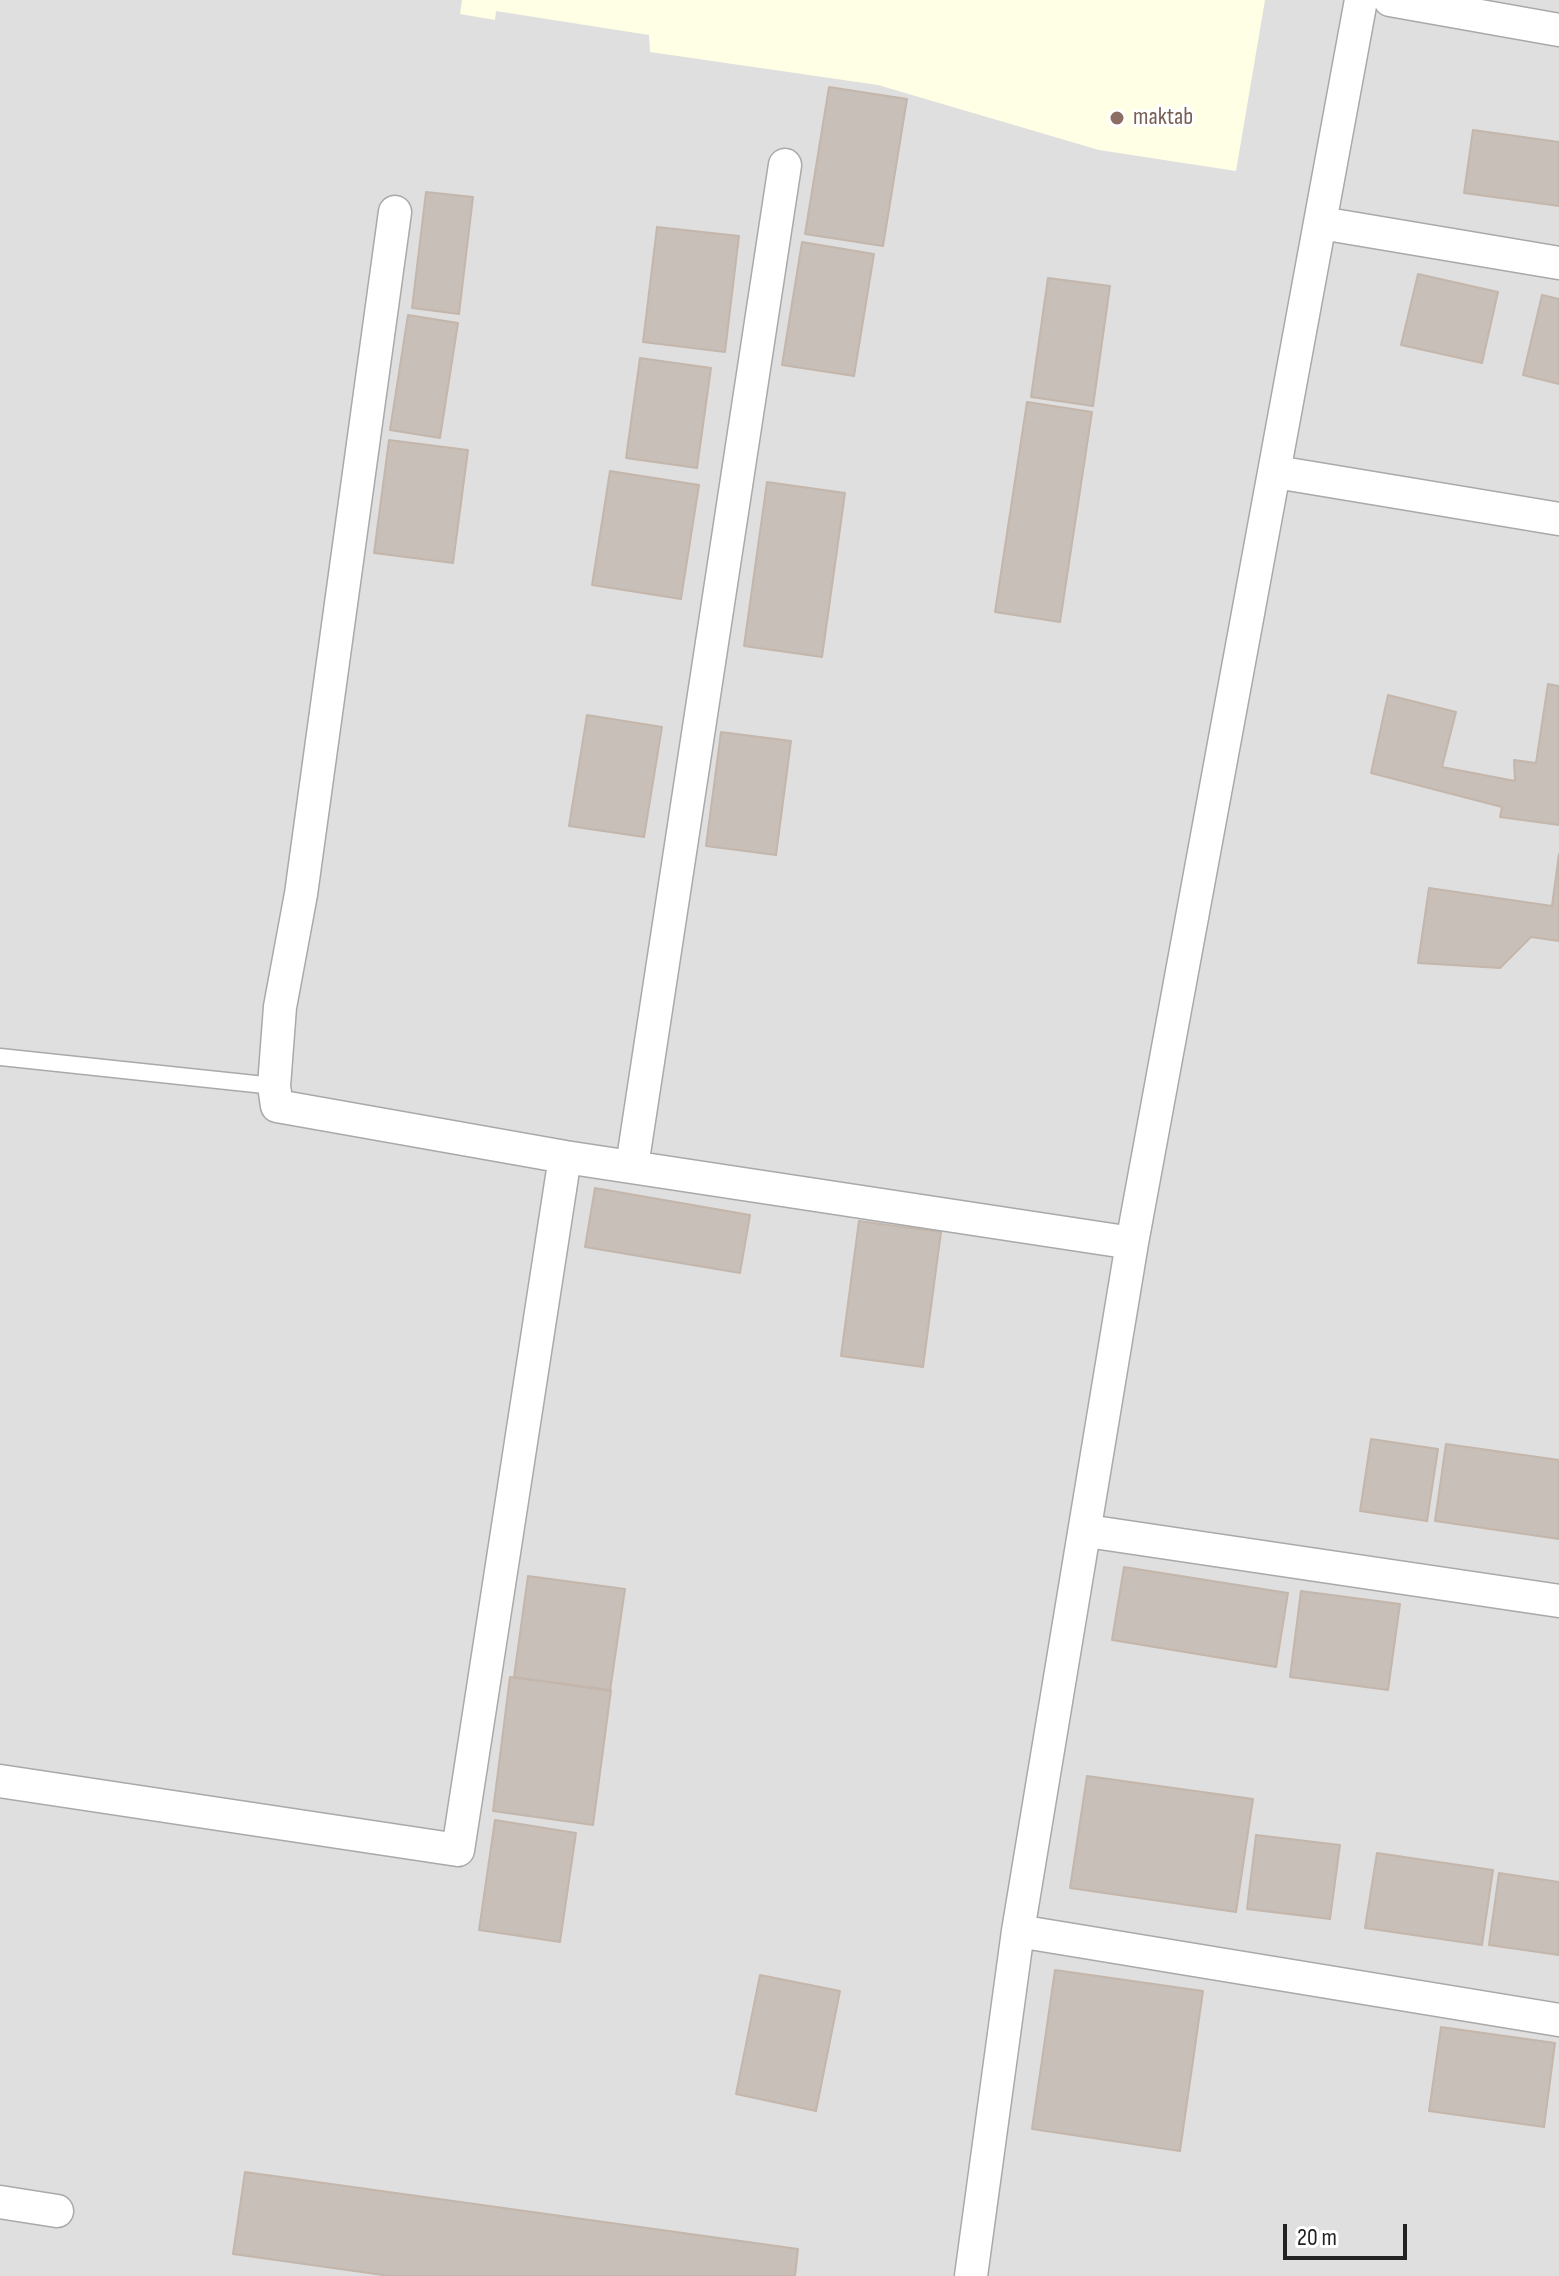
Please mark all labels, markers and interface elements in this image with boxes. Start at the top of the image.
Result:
place label: maktab [1133,104,1193,132]
marker: maktab [1108,109,1126,127]
scale bar [1287,2208,1411,2258]
text: 20 m [1297,2223,1337,2252]

